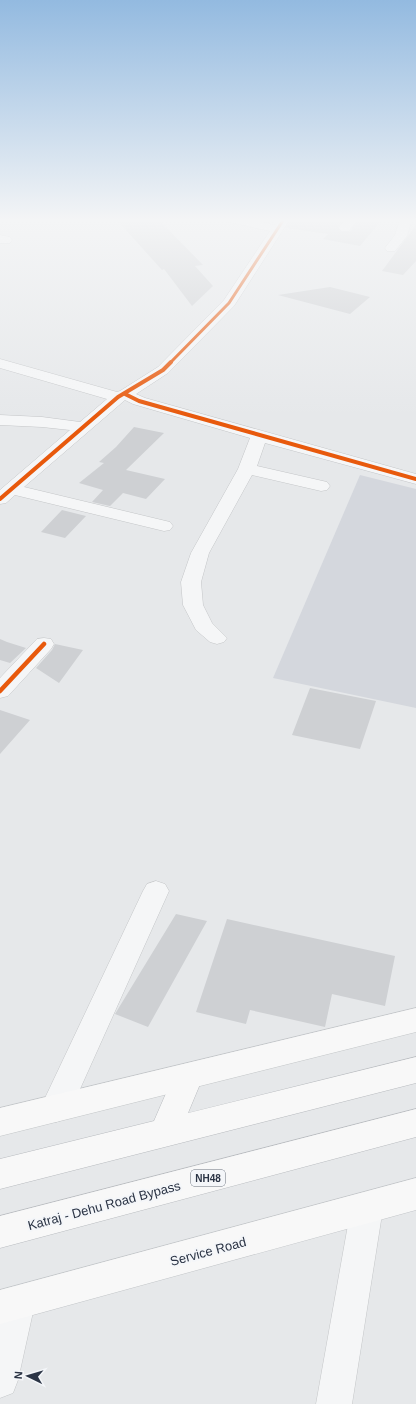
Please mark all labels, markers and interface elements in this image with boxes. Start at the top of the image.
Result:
road number: NH48 [191,1170,225,1186]
street label: Katraj - Dehu Road Bypass [26,1178,183,1233]
street label: Service Road [168,1234,248,1269]
north arrow [8,1356,48,1396]
text: N [12,1371,24,1380]

